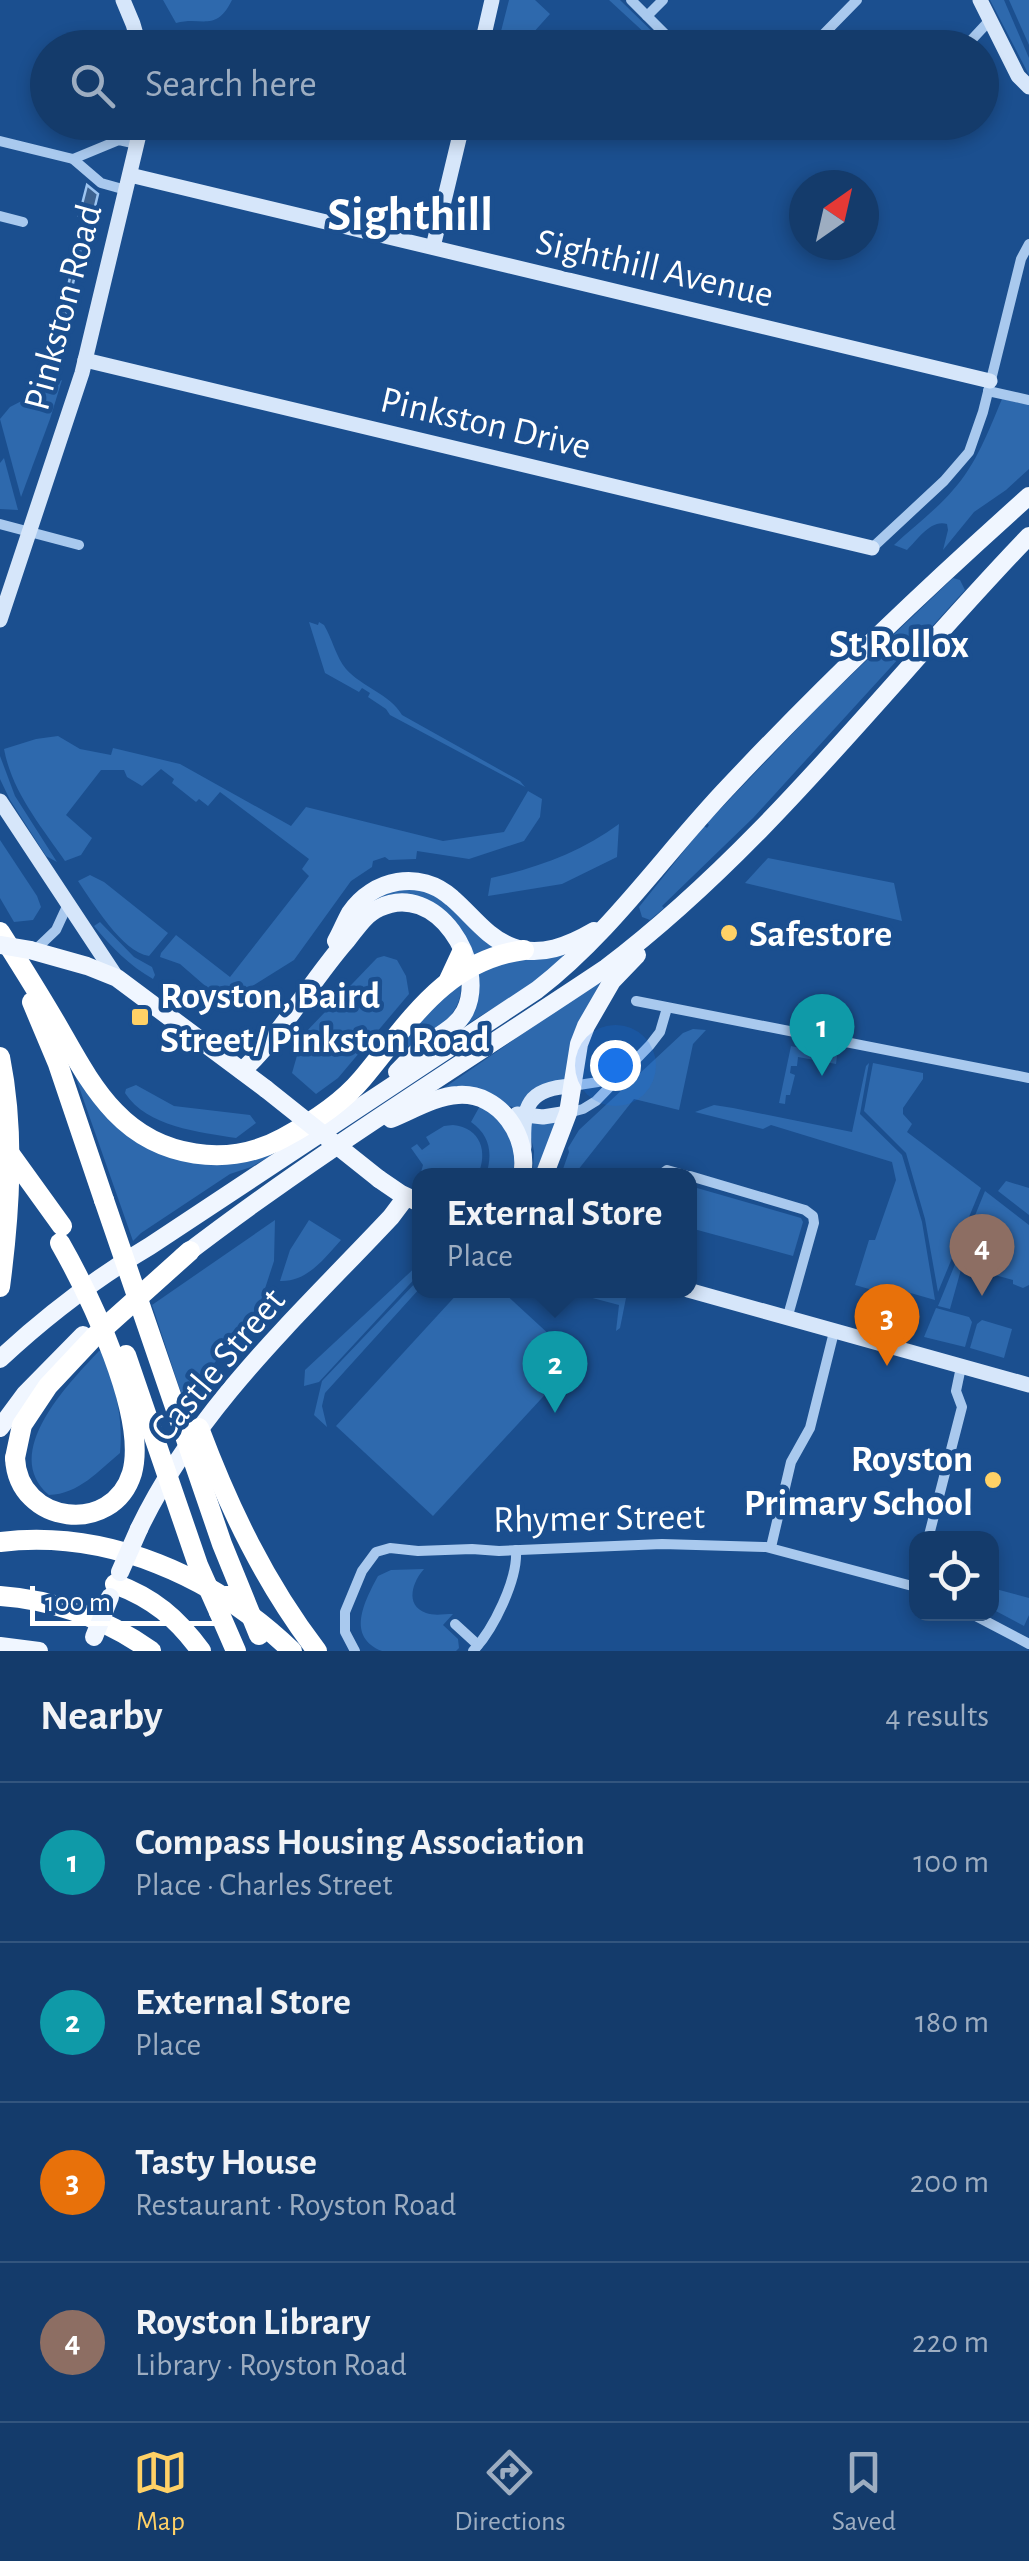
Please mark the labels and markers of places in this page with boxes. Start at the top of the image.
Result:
place label: Safestore [749,916,892,954]
marker: Safestore [718,922,740,944]
place label: Royston, Baird Street/ Pinkston Road [160,978,490,1060]
pin: 1 [790,994,854,1076]
marker: Royston, Baird Street/ Pinkston Road [129,1006,151,1028]
pin: 4 [950,1214,1014,1296]
pin: 3 [854,1284,920,1366]
pin: 2 [522,1330,588,1413]
place label: Royston Primary School [744,1441,973,1523]
marker: Royston Primary School [982,1469,1004,1491]

